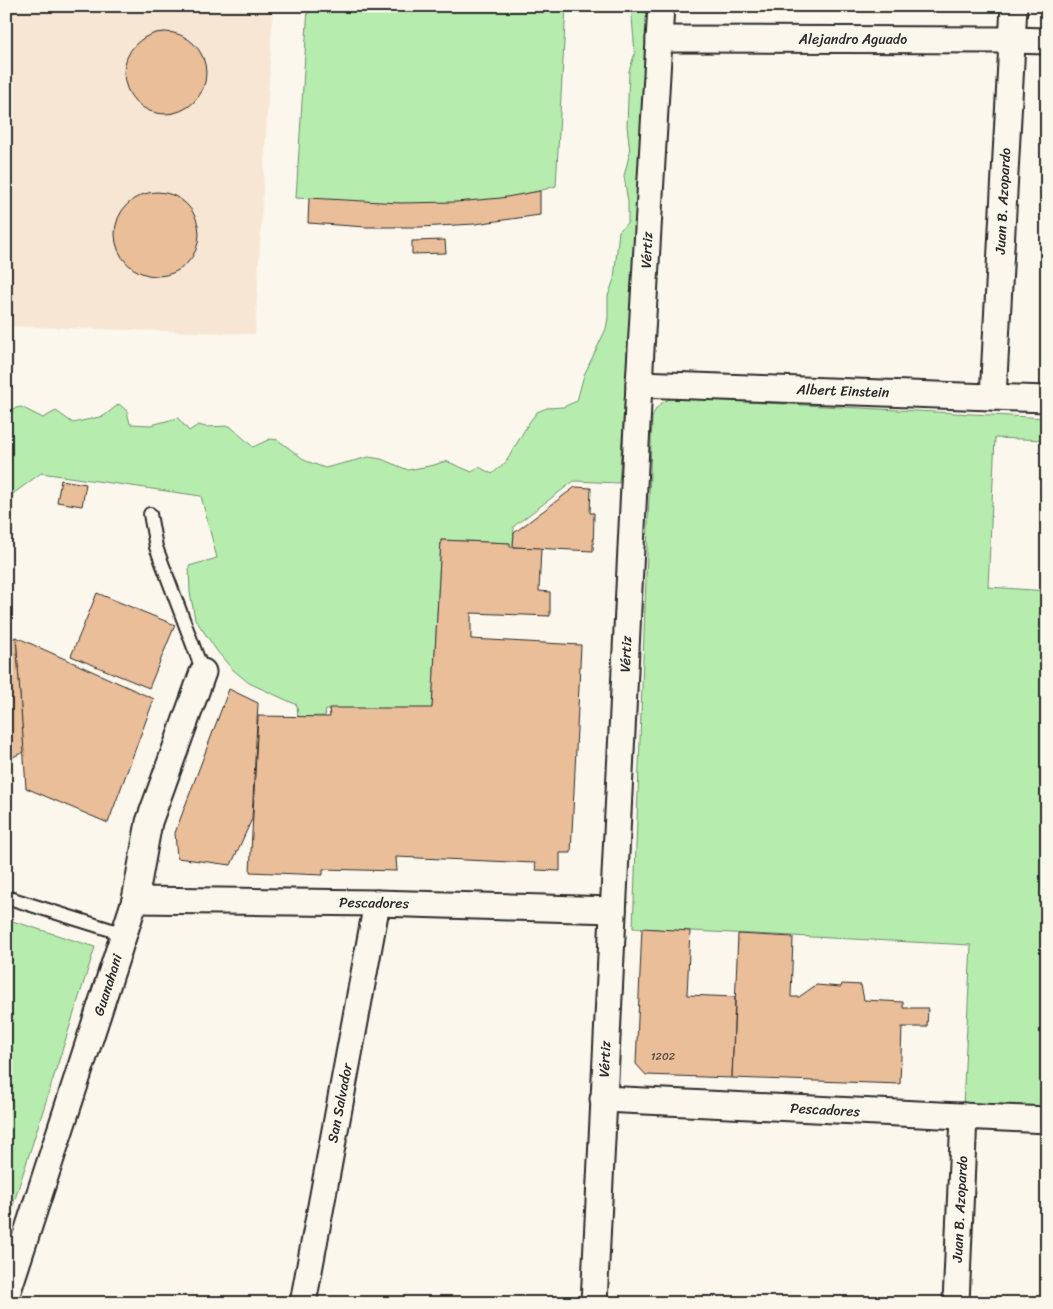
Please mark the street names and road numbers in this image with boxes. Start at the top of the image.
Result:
street label: Alejandro Aguado [798,27,907,52]
street label: Juan B. Azopardo [988,147,1018,256]
street label: Vértiz [634,231,660,269]
street label: Albert Einstein [795,377,890,405]
street label: Vértiz [613,635,639,673]
street label: Pescadores [339,890,410,916]
street label: Guanahani [86,950,130,1019]
street label: Vértiz [592,1040,618,1078]
street label: San Salvador [320,1060,360,1145]
street label: Pescadores [789,1096,861,1124]
street label: Juan B. Azopardo [945,1155,975,1264]

